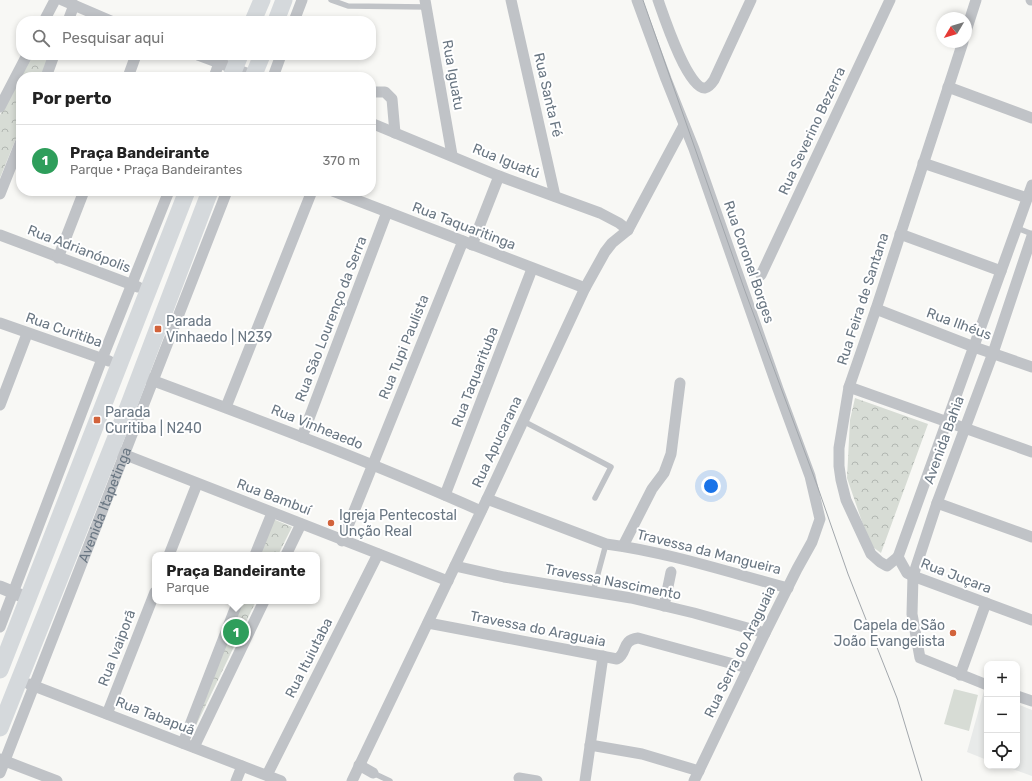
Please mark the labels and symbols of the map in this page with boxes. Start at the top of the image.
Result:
north arrow [936,12,972,48]
street label: Rua Iguatu [438,39,468,111]
street label: Rua Santa Fé [530,51,566,139]
street label: Rua Severino Bezerra [775,64,849,198]
street label: Rua Iguatú [470,140,542,182]
street label: Rua Taquaritinga [410,198,518,254]
street label: Rua Coronel Borges [720,199,778,325]
street label: Rua Adrianópolis [25,221,133,277]
street label: Rua Feira de Santana [834,231,892,367]
street label: Rua São Lourenço da Serra [292,234,370,404]
street label: Rua Tupi Paulista [375,292,433,402]
street label: Rua Ilhéus [924,304,994,344]
street label: Rua Curitiba [23,309,105,351]
place label: Parada Vinhaedo | N239 [166,313,272,346]
marker: Parada Vinhaedo | N239 [153,324,163,334]
street label: Rua Taquarituba [448,324,502,430]
street label: Rua Apucarana [468,393,526,491]
street label: Avenida Bahia [920,394,968,486]
street label: Rua Vinheaedo [269,401,365,453]
place label: Parada Curitiba | N240 [105,404,202,437]
marker: Parada Curitiba | N240 [92,415,102,425]
street label: Avenida Itapetinga [75,445,135,565]
street label: Rua Bambuí [234,475,314,519]
your location [701,476,721,496]
place label: Igreja Pentecostal Unção Real [339,507,457,540]
marker: Igreja Pentecostal Unção Real [326,518,336,528]
street label: Travessa da Mangueira [635,526,783,578]
street label: Rua Juçara [918,555,994,597]
street label: Travessa Nascimento [543,560,683,604]
street label: Rua Serra do Araguaia [701,583,779,721]
street label: Rua Ivaiporã [95,607,139,689]
street label: Travessa do Araguaia [469,607,607,651]
street label: Rua Ituiutaba [282,615,336,701]
pin: 1 [223,617,249,647]
place label: Capela de São João Evangelista [834,617,945,650]
marker: Capela de São João Evangelista [948,628,958,638]
street label: Rua Tabapuã [113,693,197,739]

